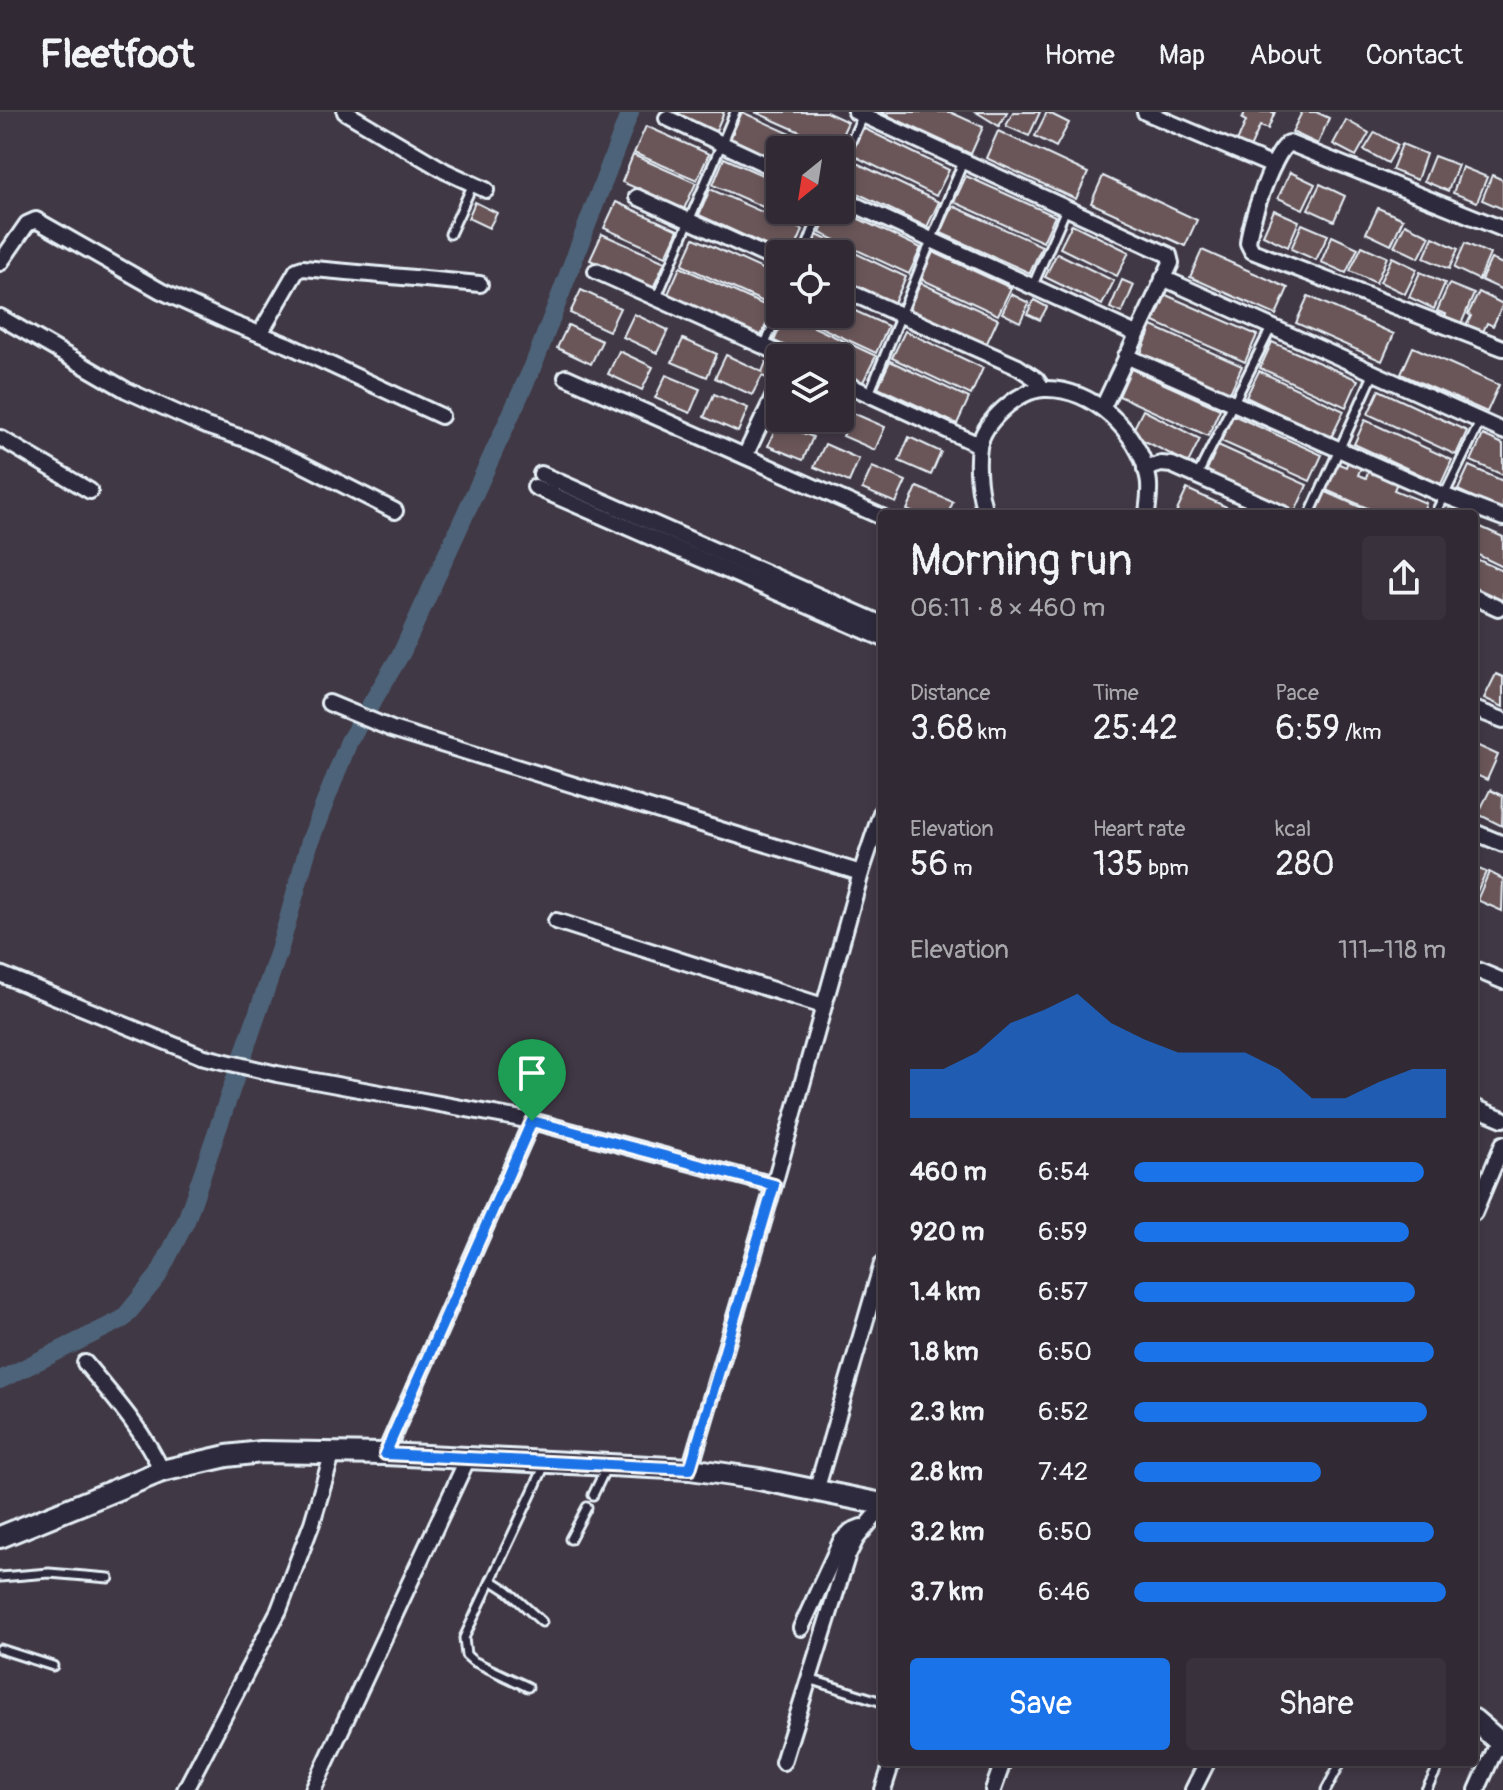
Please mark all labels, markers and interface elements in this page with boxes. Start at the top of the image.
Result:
text: Fleetfoot [40,31,194,79]
text: Home [1044,38,1115,73]
text: Map [1159,38,1205,73]
text: About [1249,38,1322,73]
text: Contact [1366,38,1463,73]
north arrow [766,136,854,224]
map controls [766,136,854,432]
button: locate [766,240,854,328]
button: layers [766,344,854,432]
text: Morning run [910,534,1133,589]
button: share [1362,536,1446,620]
text: 06:11 · 8 × 460 m [910,592,1105,624]
text: Distance [910,679,990,707]
text: Time [1093,679,1139,707]
text: Pace [1275,679,1319,707]
text: 3.68 [910,707,973,750]
text: 25:42 [1093,707,1178,750]
text: 6:59 [1275,707,1340,750]
text: km [973,718,1007,746]
text: /km [1340,718,1382,746]
text: Elevation [910,815,994,843]
text: Heart rate [1093,815,1185,843]
text: kcal [1275,815,1311,843]
text: 56 [910,843,948,886]
text: 135 [1093,843,1143,886]
text: 280 [1275,843,1335,886]
text: m [948,854,973,882]
text: bpm [1143,854,1189,882]
text: Elevation [910,934,1009,966]
text: 111–118 m [1338,934,1446,966]
pin [498,1039,566,1121]
icon: arrive [510,1051,554,1095]
text: 460 m [910,1156,987,1188]
text: 6:54 [1038,1156,1089,1188]
text: 920 m [910,1216,984,1248]
text: 6:59 [1038,1216,1088,1248]
text: 1.4 km [910,1276,981,1308]
text: 6:57 [1038,1276,1088,1308]
text: 1.8 km [910,1336,979,1368]
text: 6:50 [1038,1336,1092,1368]
text: 2.3 km [910,1396,984,1428]
text: 6:52 [1038,1396,1089,1428]
text: 2.8 km [910,1456,983,1488]
text: 7:42 [1038,1456,1088,1488]
text: 3.2 km [910,1516,984,1548]
text: 6:50 [1038,1516,1092,1548]
text: 3.7 km [910,1576,984,1608]
text: 6:46 [1038,1576,1090,1608]
button: Save [910,1658,1170,1750]
button: Share [1186,1658,1446,1750]

